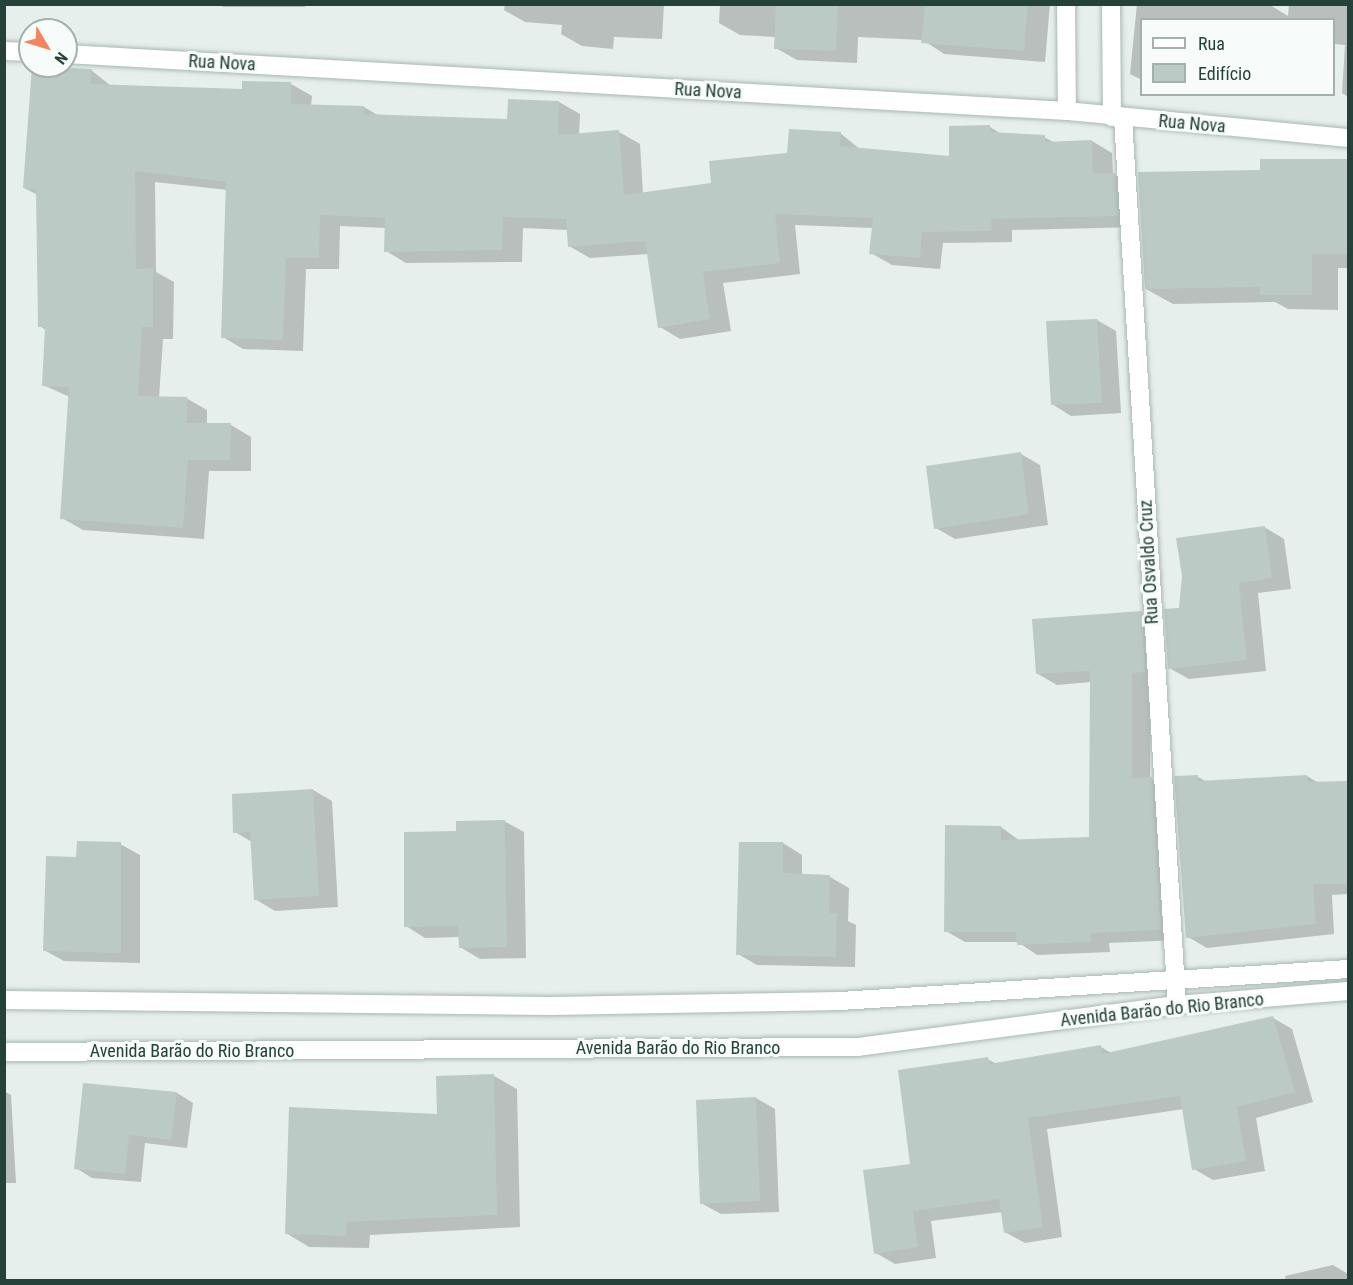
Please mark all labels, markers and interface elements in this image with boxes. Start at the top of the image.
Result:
north arrow [18,18,78,78]
legend [1140,18,1335,96]
text: Rua [1198,33,1225,54]
text: N [51,48,72,68]
street label: Rua Nova [188,50,256,76]
text: Edifício [1198,63,1251,84]
street label: Rua Nova [674,78,742,104]
street label: Rua Nova [1158,110,1226,138]
street label: Rua Osvaldo Cruz [1135,499,1163,625]
street label: Avenida Barão do Rio Branco [1059,989,1265,1031]
street label: Avenida Barão do Rio Branco [576,1037,780,1059]
street label: Avenida Barão do Rio Branco [90,1040,294,1062]

